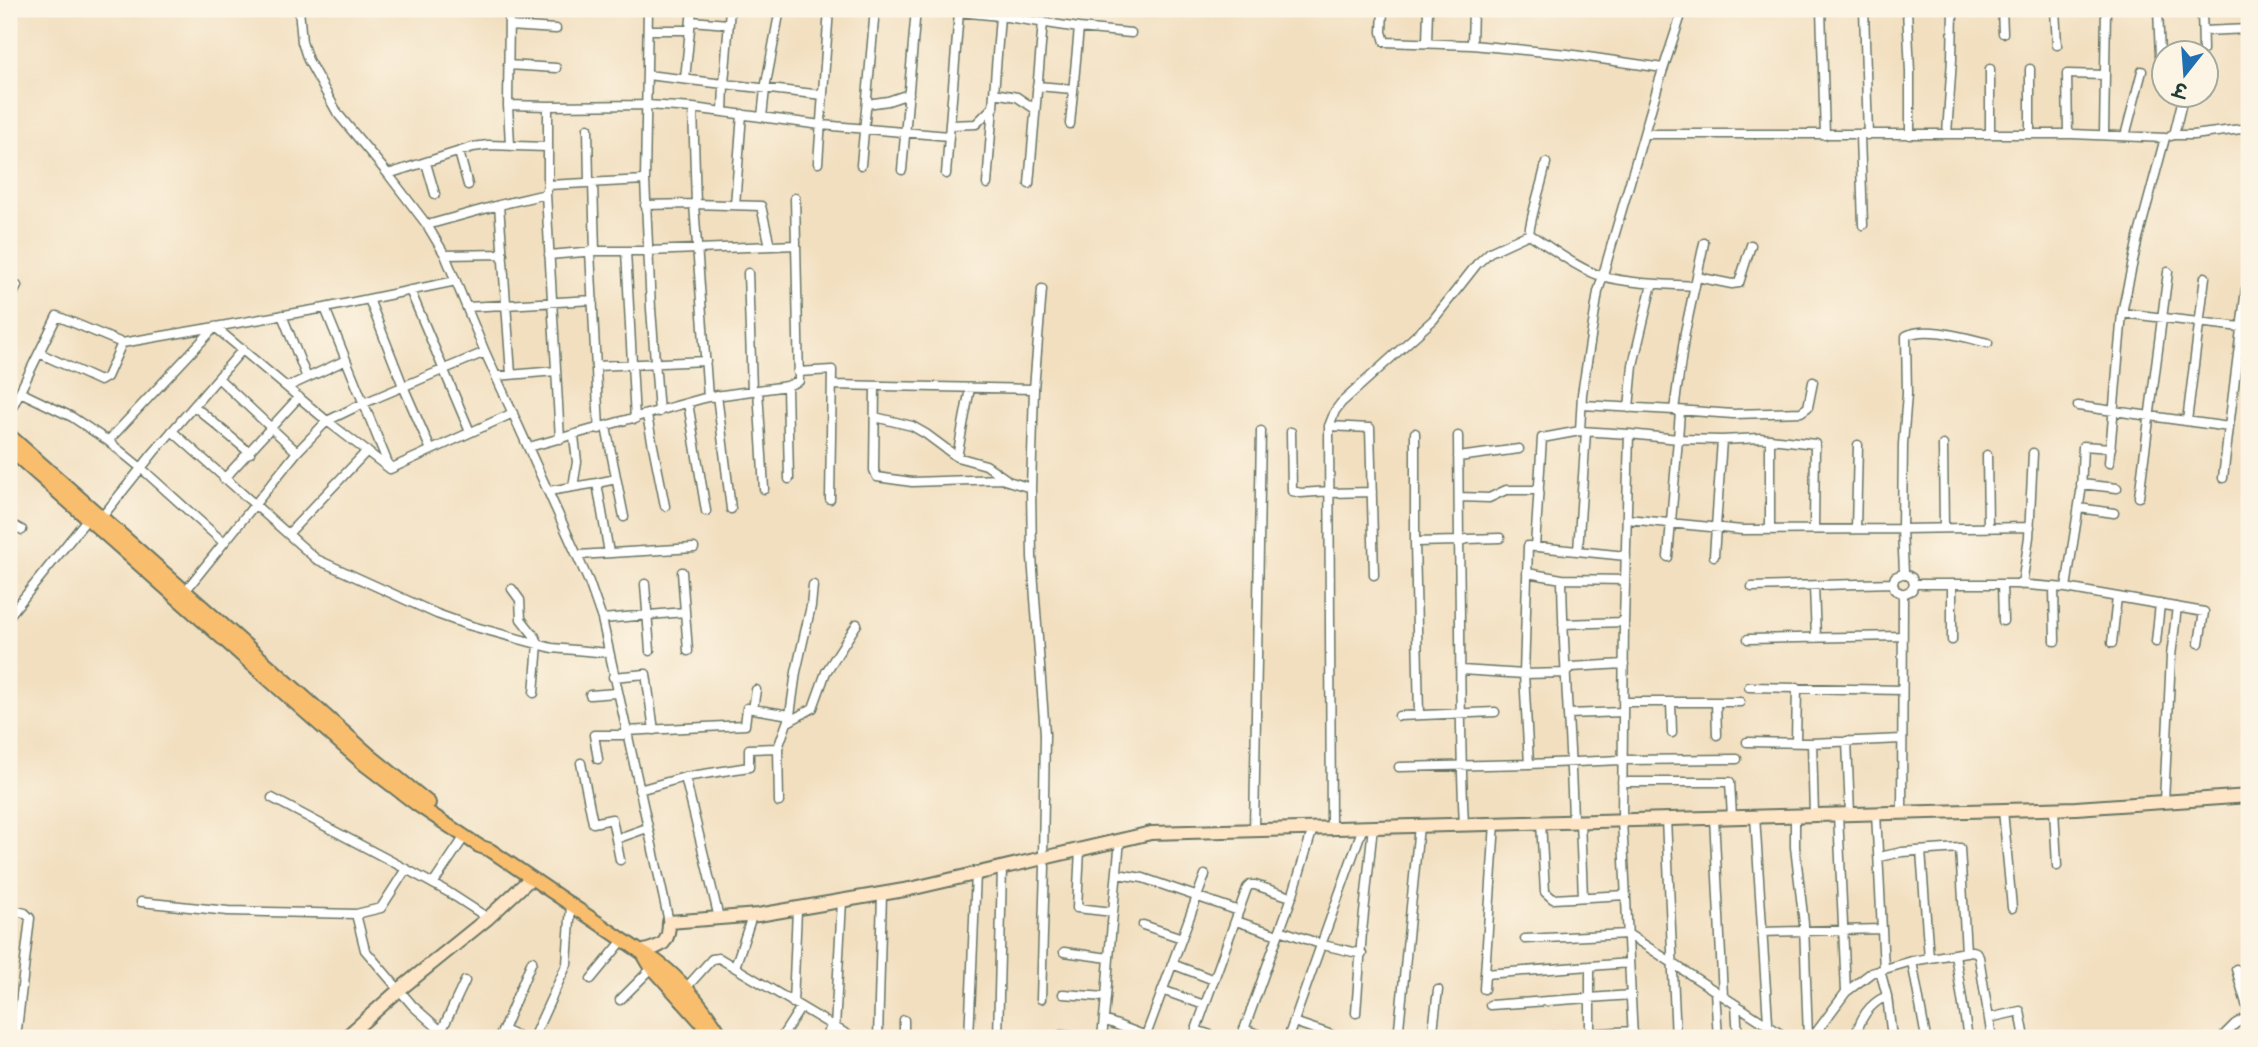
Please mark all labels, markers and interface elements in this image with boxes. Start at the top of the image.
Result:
north arrow [2150,38,2220,108]
text: उ [2168,76,2192,104]

